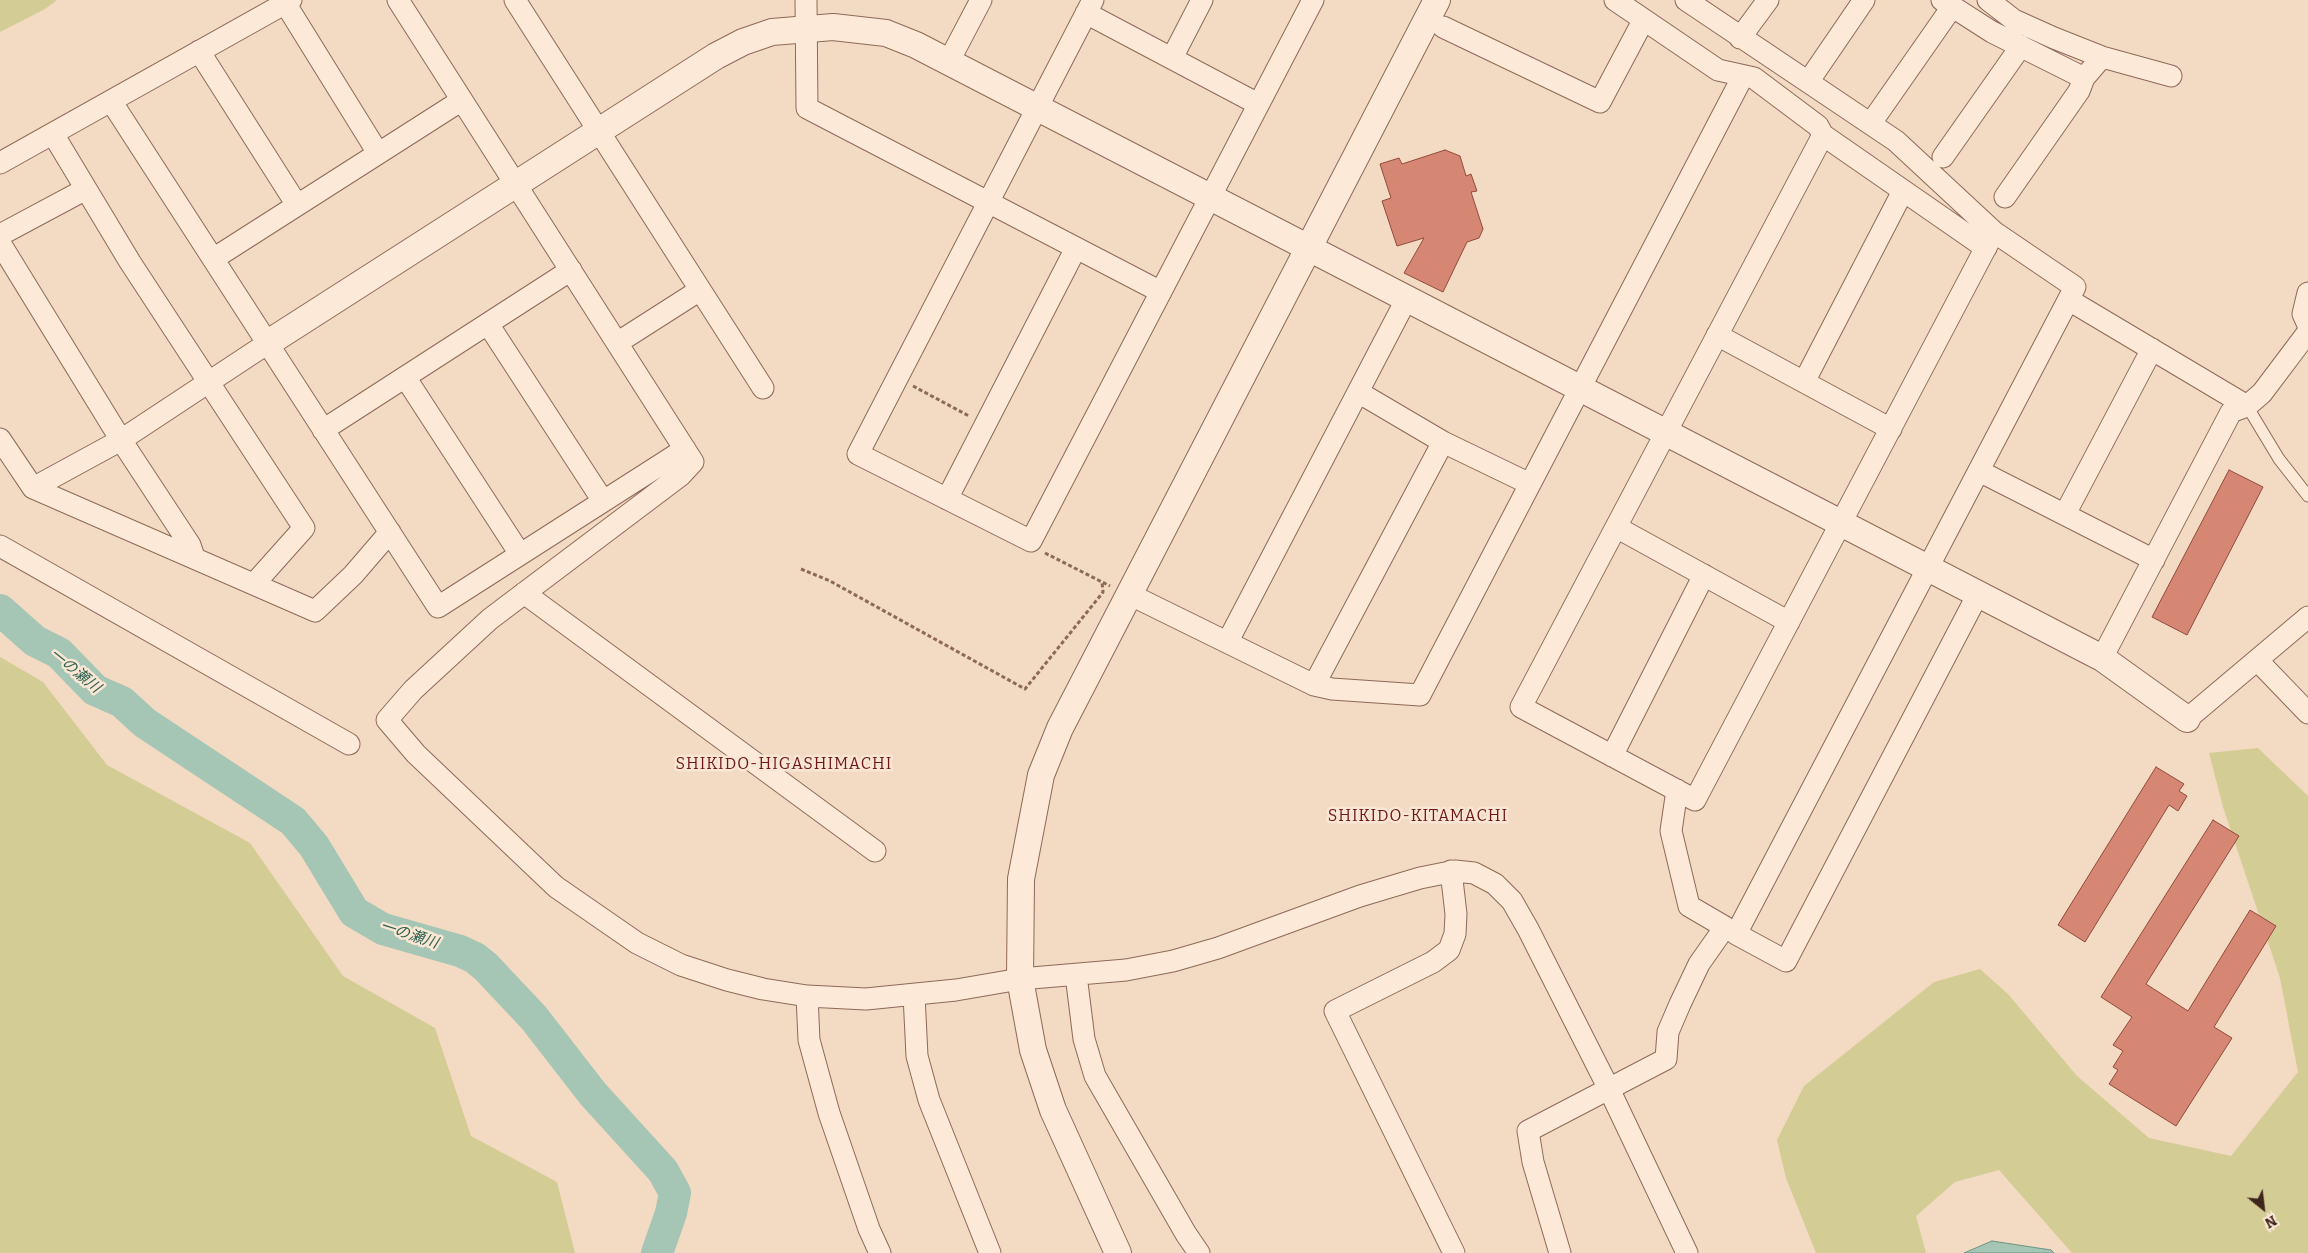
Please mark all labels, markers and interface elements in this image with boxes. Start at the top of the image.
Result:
water label: 一の瀬川 [46,645,104,697]
district label: SHIKIDO-HIGASHIMACHI [673,755,895,775]
district label: SHIKIDO-KITAMACHI [1326,807,1510,827]
water label: 一の瀬川 [378,917,440,953]
north arrow [2238,1183,2288,1233]
text: N [2262,1212,2279,1232]

